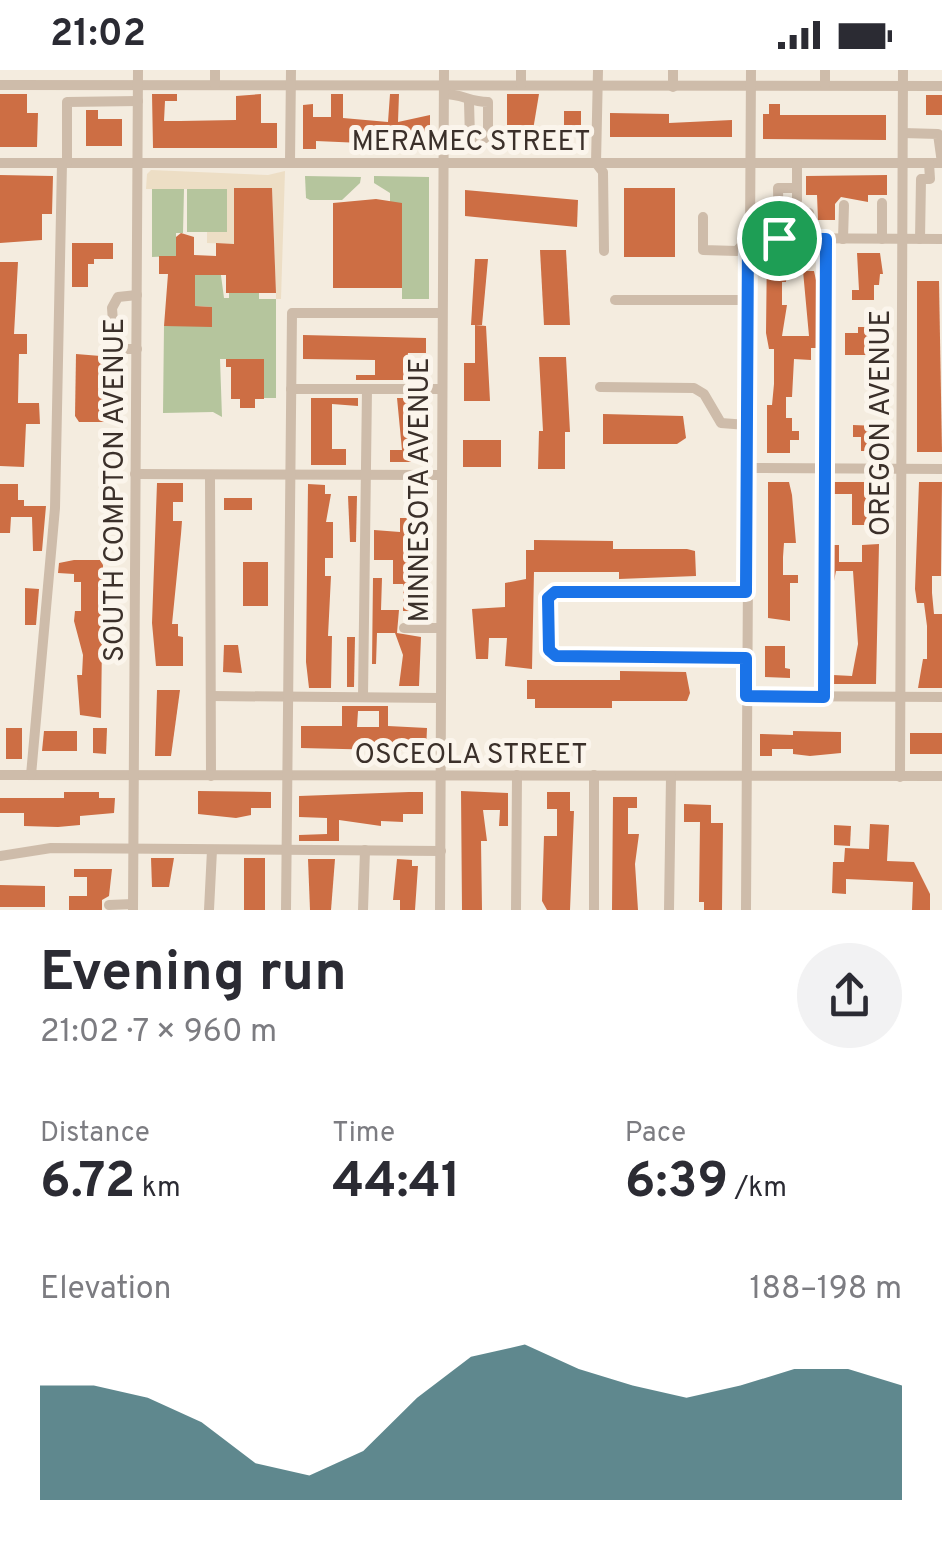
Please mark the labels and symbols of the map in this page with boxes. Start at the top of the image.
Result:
street label: MERAMEC STREET [351,125,591,161]
pin [737,196,822,281]
street label: OREGON AVENUE [864,310,900,536]
street label: SOUTH COMPTON AVENUE [98,318,134,662]
street label: MINNESOTA AVENUE [403,357,439,623]
street label: OSCEOLA STREET [354,738,588,774]

